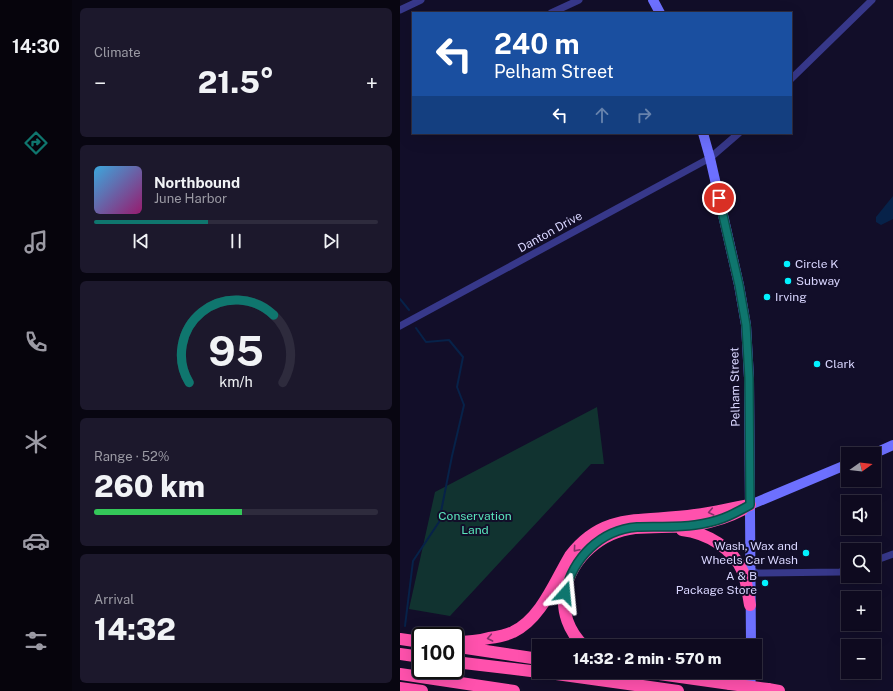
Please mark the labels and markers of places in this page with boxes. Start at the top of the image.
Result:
pin [702,181,736,215]
place label: Circle K [795,257,839,271]
marker: Circle K [782,259,792,269]
place label: Subway [796,274,841,288]
marker: Subway [783,276,793,286]
place label: Irving [775,290,807,304]
marker: Irving [762,292,772,302]
place label: Clark [825,357,855,371]
marker: Clark [812,359,822,369]
place label: Wash, Wax and Wheels Car Wash [701,539,798,567]
marker: Wash, Wax and Wheels Car Wash [801,548,811,558]
place label: A & B Package Store [676,569,757,597]
marker: A & B Package Store [760,578,770,588]

